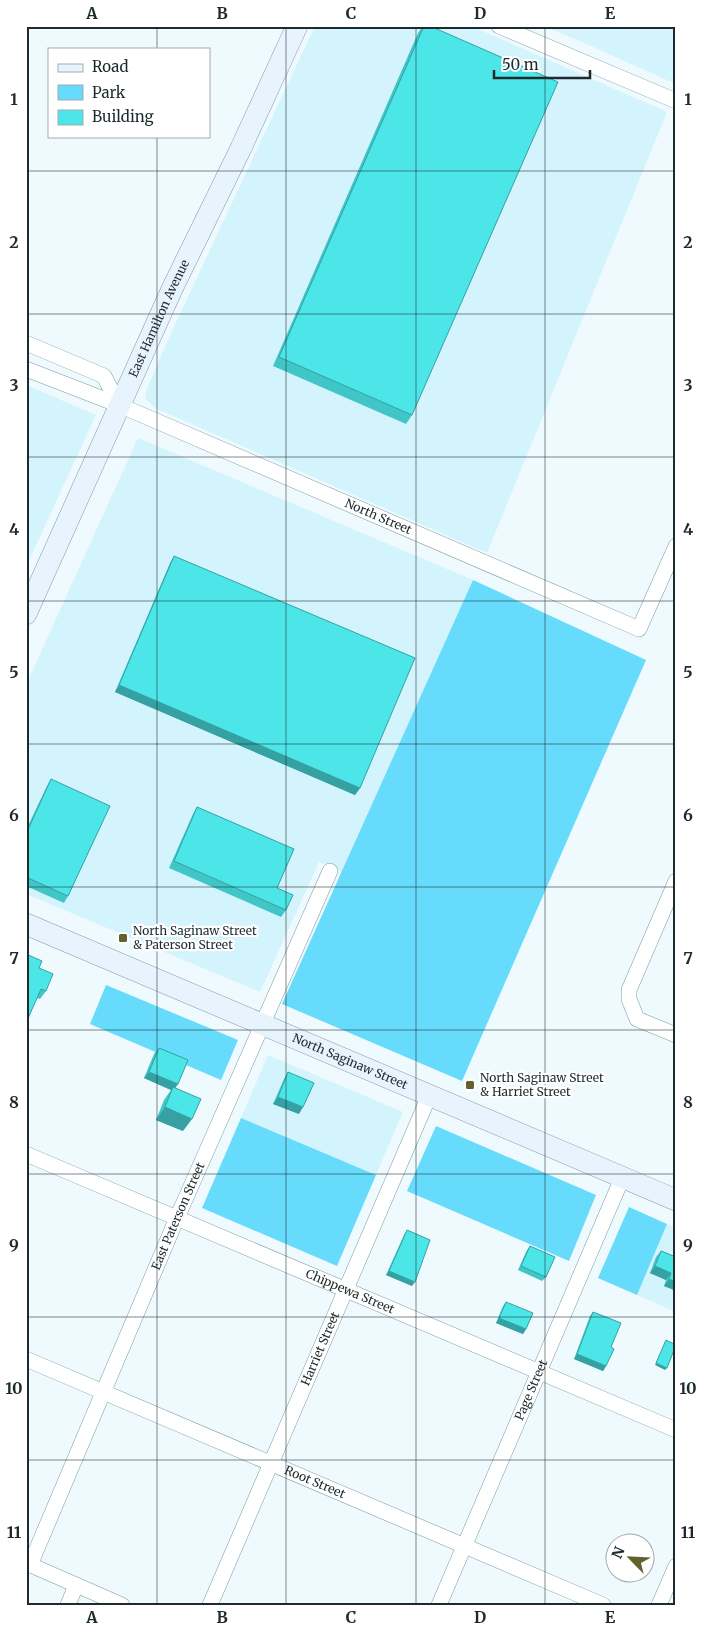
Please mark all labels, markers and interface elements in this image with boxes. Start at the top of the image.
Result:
text: A [85,3,98,23]
text: B [216,3,228,23]
text: C [346,3,356,23]
text: D [474,3,486,23]
text: E [605,3,616,23]
legend [48,48,210,138]
scale bar [494,48,591,80]
text: 50 m [502,55,539,74]
text: Road [92,57,128,76]
text: Park [92,83,126,102]
text: 1 [10,89,18,109]
text: 1 [684,89,692,109]
text: Building [92,107,154,126]
text: 2 [9,232,19,252]
text: 2 [683,232,693,252]
street label: East Hamilton Avenue [125,257,192,380]
text: 3 [9,375,19,395]
text: 3 [683,375,693,395]
street label: North Street [343,495,414,537]
text: 4 [9,519,19,539]
text: 4 [683,519,693,539]
text: 5 [9,662,19,682]
text: 5 [683,662,693,682]
text: 6 [9,805,19,825]
text: 6 [683,805,693,825]
place label: North Saginaw Street & Paterson Street [133,923,257,952]
marker: North Saginaw Street & Paterson Street [117,932,129,944]
text: 7 [9,948,19,968]
text: 7 [683,948,693,968]
street label: North Saginaw Street [290,1030,410,1092]
place label: North Saginaw Street & Harriet Street [480,1070,604,1099]
marker: North Saginaw Street & Harriet Street [464,1079,476,1091]
text: 8 [9,1092,19,1112]
text: 8 [683,1092,693,1112]
street label: East Paterson Street [148,1159,208,1272]
text: 9 [9,1235,19,1255]
text: 9 [683,1235,693,1255]
street label: Chippewa Street [304,1266,397,1317]
street label: Harriet Street [297,1309,342,1388]
street label: Page Street [511,1357,551,1422]
text: 10 [5,1378,23,1398]
text: 10 [679,1378,697,1398]
street label: Root Street [282,1462,348,1501]
text: 11 [7,1522,22,1542]
text: 11 [681,1522,696,1542]
north arrow [604,1534,654,1584]
text: N [608,1544,629,1561]
text: A [85,1607,98,1627]
text: B [216,1607,228,1627]
text: C [346,1607,356,1627]
text: D [474,1607,486,1627]
text: E [605,1607,616,1627]

